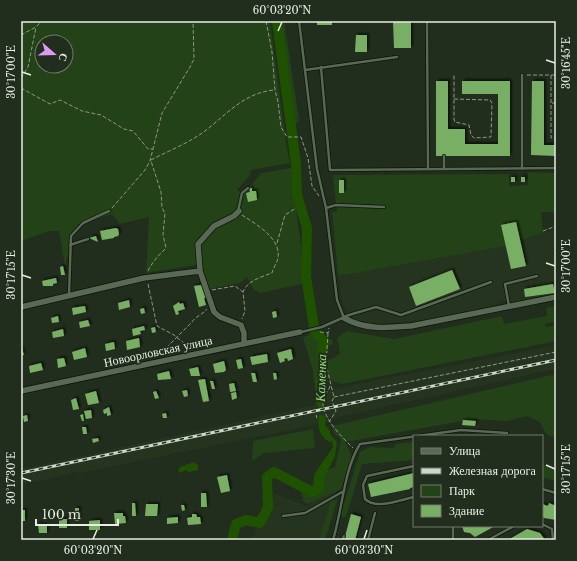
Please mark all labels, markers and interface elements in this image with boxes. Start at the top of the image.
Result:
text: 60°03'20"N [253,4,311,17]
north arrow [34,34,74,74]
text: 30°16'45"E [560,37,573,89]
text: 30°17'00"E [5,45,18,99]
text: С [55,51,71,64]
text: 30°17'00"E [560,239,573,293]
text: 30°17'15"E [5,250,18,300]
street label: Новоорловская улица [102,332,214,370]
water label: Каменка [312,353,330,403]
legend [413,435,543,527]
text: Улица [449,443,481,458]
text: 30°17'15"E [560,444,573,494]
text: 30°17'30"E [5,452,18,504]
text: Железная дорога [449,463,536,478]
text: Парк [449,483,475,498]
scale bar [36,501,118,527]
text: Здание [449,503,484,518]
text: 100 m [42,507,81,522]
text: 60°03'20"N [64,544,122,557]
text: 60°03'30"N [335,544,393,557]

